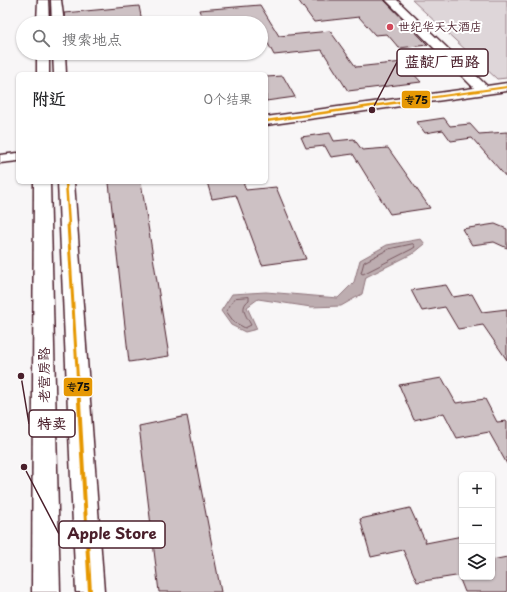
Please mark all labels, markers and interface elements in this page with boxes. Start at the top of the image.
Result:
search box [16,16,268,60]
place label: 世纪华天大酒店 [398,17,482,35]
marker: 世纪华天大酒店 [385,22,395,32]
icon: search [30,27,52,49]
text: 搜索地点 [62,27,122,50]
callout: 蓝靛厂西路 [397,49,488,76]
text: 蓝靛厂西路 [404,49,480,72]
text: 附近 [32,85,66,111]
text: 0个结果 [203,89,252,108]
line badge: 专75 [401,90,431,109]
text: 专75 [404,91,428,108]
street label: 老营房路 [33,347,54,403]
line badge: 专75 [63,377,93,397]
text: 专75 [66,378,90,395]
callout: 特卖 [29,410,75,437]
text: 特卖 [37,411,67,434]
map controls [459,472,495,580]
button: + [459,472,495,508]
button: − [459,508,495,544]
callout: Apple Store [59,521,165,548]
text: Apple Store [67,521,157,544]
button: layers [459,544,495,580]

